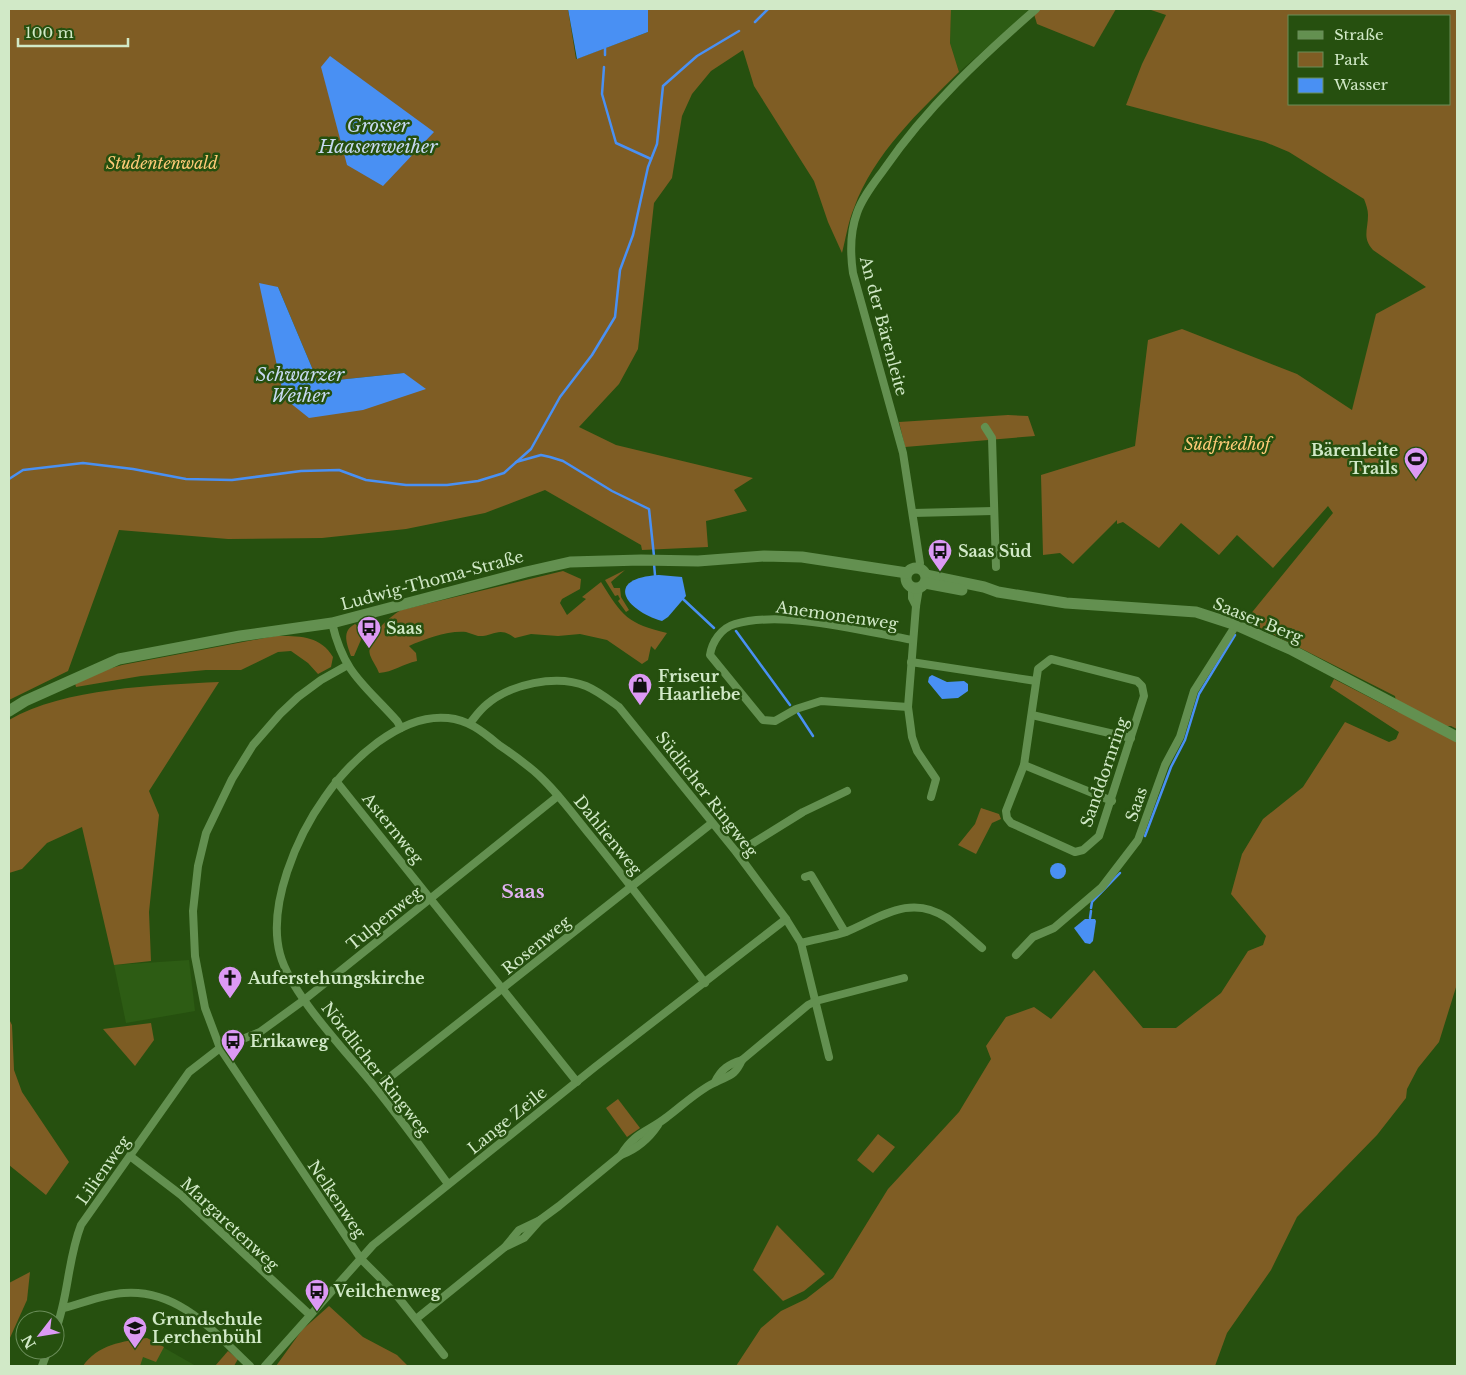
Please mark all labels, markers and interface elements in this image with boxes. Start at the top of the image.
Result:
scale bar [18,15,128,47]
legend [1288,15,1451,105]
text: 100 m [25,23,74,42]
text: Straße [1334,25,1384,44]
text: Park [1334,50,1370,69]
text: Wasser [1333,75,1389,94]
water label: Grosser Haasenweiher [318,115,438,158]
park label: Studentenwald [106,153,218,173]
street label: An der Bärenleite [856,253,912,398]
water label: Schwarzer Weiher [256,364,345,407]
park label: Südfriedhof [1184,434,1274,454]
place label: Bärenleite Trails [1311,440,1398,478]
sports icon: Bärenleite Trails [1403,446,1429,480]
bus stop icon: Saas Süd [927,538,953,572]
place label: Saas Süd [958,541,1032,561]
street label: Ludwig-Thoma-Straße [338,546,526,614]
street label: Saaser Berg [1210,593,1306,647]
street label: Anemonenweg [774,596,900,634]
bus stop icon: Saas [356,615,382,649]
place label: Saas [386,618,422,638]
place label: Friseur Haarliebe [658,666,740,704]
shop icon: Friseur Haarliebe [627,672,653,706]
street label: Sanddornring [1076,714,1132,829]
street label: Südlicher Ringweg [652,727,762,861]
street label: Saas [1121,784,1151,824]
street label: Asternweg [358,788,428,868]
street label: Dahlienweg [570,791,646,879]
district label: Saas [501,880,545,903]
street label: Tulpenweg [342,881,426,954]
street label: Rosenweg [498,911,575,979]
church icon: Auferstehungskirche [217,965,243,999]
place label: Auferstehungskirche [247,968,425,988]
street label: Nördlicher Ringweg [317,998,435,1140]
bus stop icon: Erikaweg [220,1028,246,1062]
place label: Erikaweg [250,1031,330,1051]
street label: Lange Zeile [463,1082,551,1158]
street label: Lilienweg [72,1131,134,1208]
street label: Nelkenweg [304,1156,371,1242]
street label: Margaretenweg [177,1173,284,1275]
bus stop icon: Veilchenweg [304,1278,330,1312]
place label: Veilchenweg [333,1281,442,1301]
place label: Grundschule Lerchenbühl [152,1309,262,1347]
north arrow [15,1310,65,1360]
school or university icon: Grundschule Lerchenbühl [122,1315,148,1349]
text: N [18,1331,40,1352]

